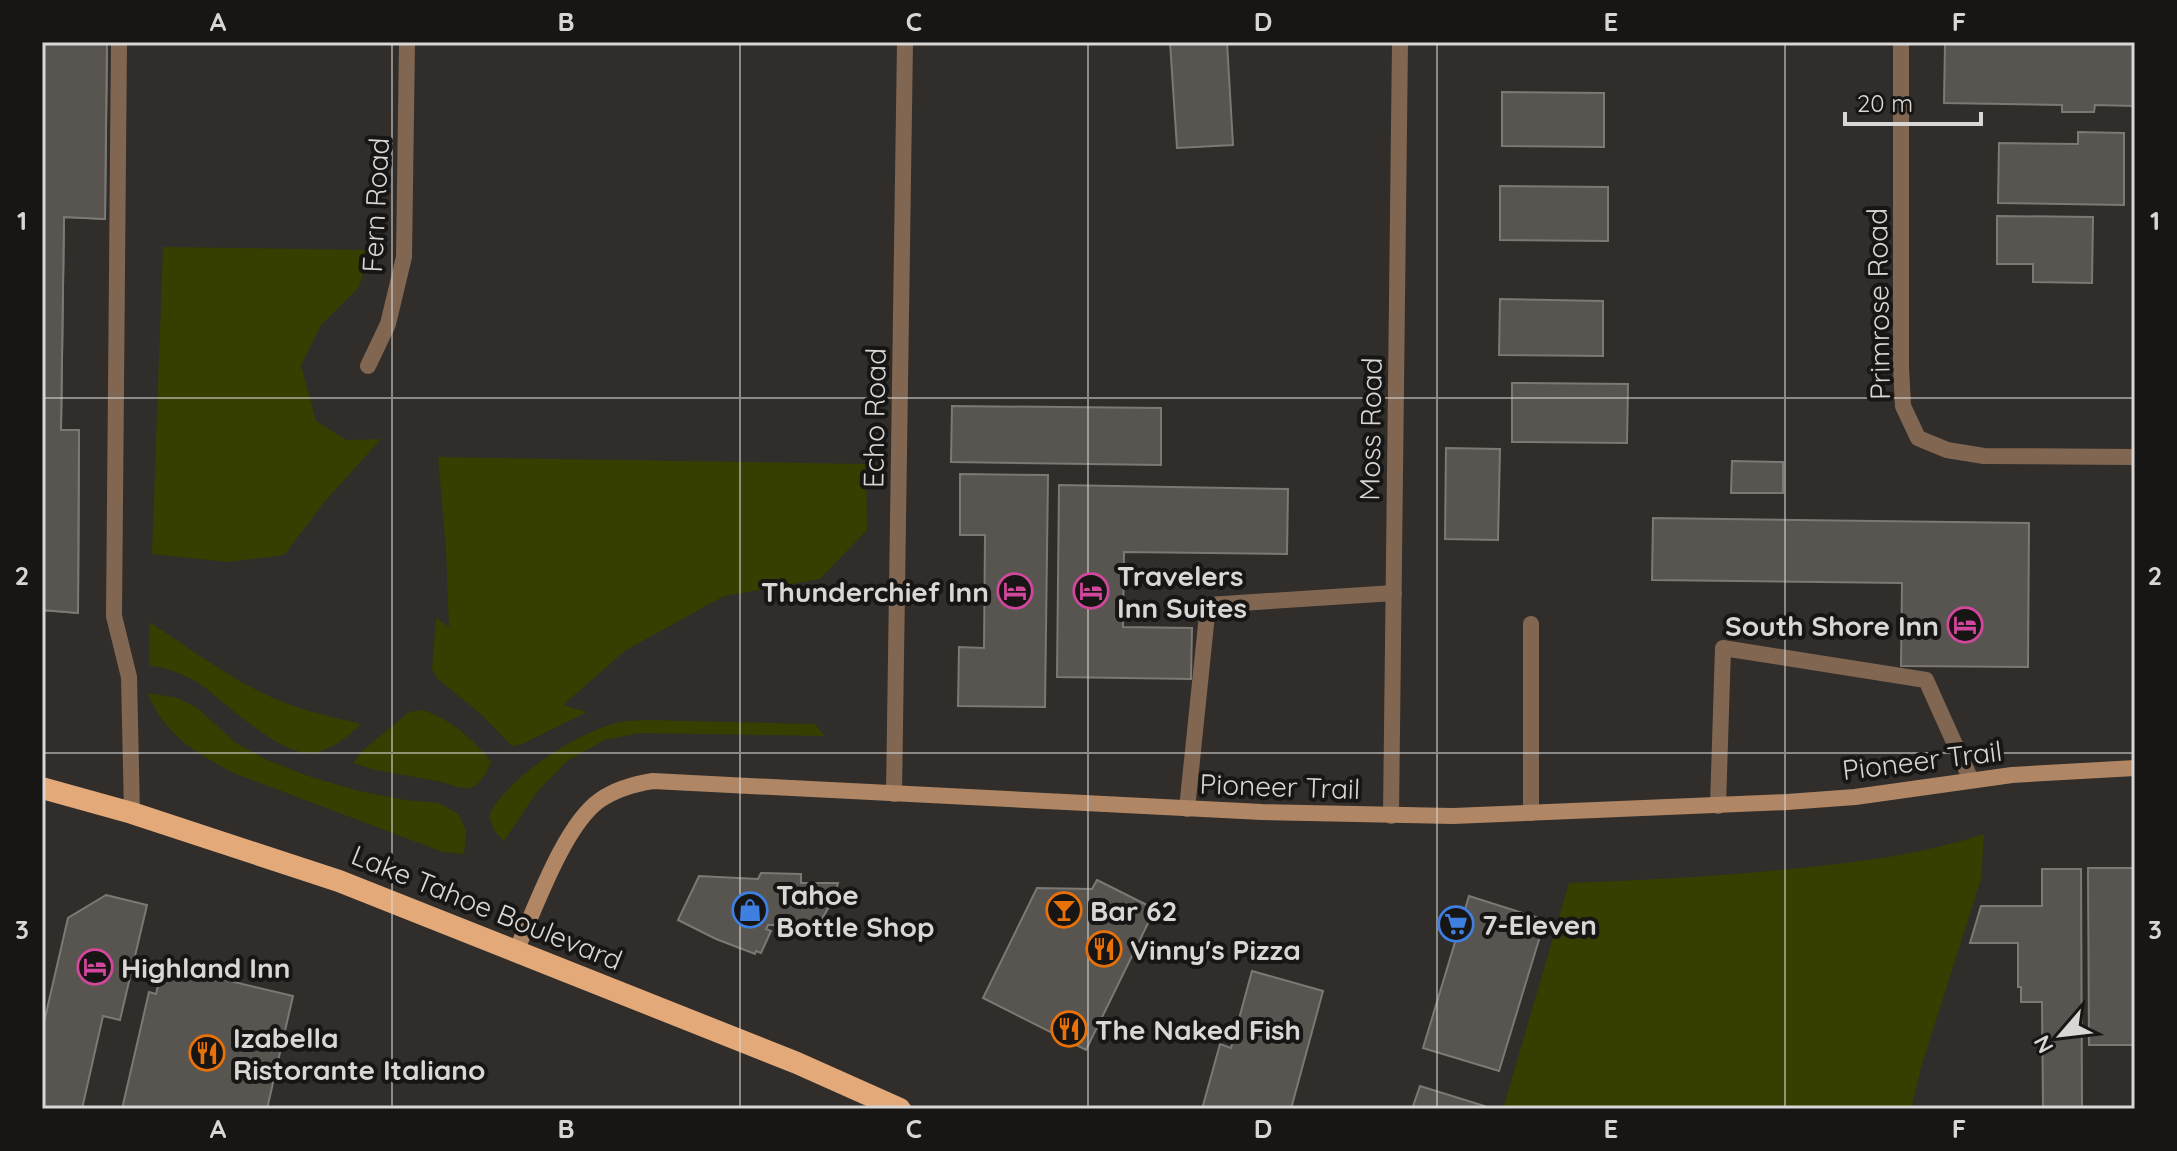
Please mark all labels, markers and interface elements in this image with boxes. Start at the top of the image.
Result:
text: A [210,5,227,38]
text: B [557,5,575,38]
text: C [906,5,922,38]
text: D [1254,5,1272,38]
text: E [1604,5,1618,38]
text: F [1952,5,1966,38]
scale bar [1845,76,1981,126]
text: 20 m [1857,88,1913,118]
street label: Fern Road [354,137,396,273]
text: 1 [17,204,27,237]
text: 1 [2150,204,2160,237]
street label: Primrose Road [1859,208,1897,400]
street label: Echo Road [855,348,893,488]
street label: Moss Road [1351,357,1389,501]
place label: Travelers Inn Suites [1117,558,1247,625]
text: 2 [15,559,29,592]
text: 2 [2148,559,2162,592]
hotel icon: Thunderchief Inn [996,572,1034,610]
hotel icon: Travelers Inn Suites [1072,572,1110,610]
place label: Thunderchief Inn [761,574,989,609]
hotel icon: South Shore Inn [1946,606,1984,644]
place label: South Shore Inn [1725,608,1939,643]
street label: Pioneer Trail [1840,733,2004,787]
street label: Pioneer Trail [1199,766,1361,806]
street label: Lake Tahoe Boulevard [347,837,627,977]
place label: Tahoe Bottle Shop [776,877,935,944]
shop icon: Tahoe Bottle Shop [731,891,769,929]
bar icon: Bar 62 [1045,891,1083,929]
place label: Bar 62 [1090,893,1177,928]
supermarket icon: 7-Eleven [1437,905,1475,943]
place label: 7-Eleven [1482,907,1597,942]
text: 3 [15,913,29,946]
text: 3 [2148,913,2162,946]
restaurant icon: Vinny's Pizza [1085,930,1123,968]
place label: Vinny's Pizza [1130,932,1301,967]
hotel icon: Highland Inn [76,948,114,986]
place label: Highland Inn [121,950,290,985]
north arrow [2021,995,2101,1075]
restaurant icon: The Naked Fish [1050,1010,1088,1048]
place label: The Naked Fish [1095,1012,1301,1047]
place label: Izabella Ristorante Italiano [233,1020,486,1087]
text: N [2027,1031,2059,1058]
restaurant icon: Izabella Ristorante Italiano [188,1034,226,1072]
text: A [210,1112,227,1145]
text: B [557,1112,575,1145]
text: C [906,1112,922,1145]
text: D [1254,1112,1272,1145]
text: E [1604,1112,1618,1145]
text: F [1952,1112,1966,1145]

